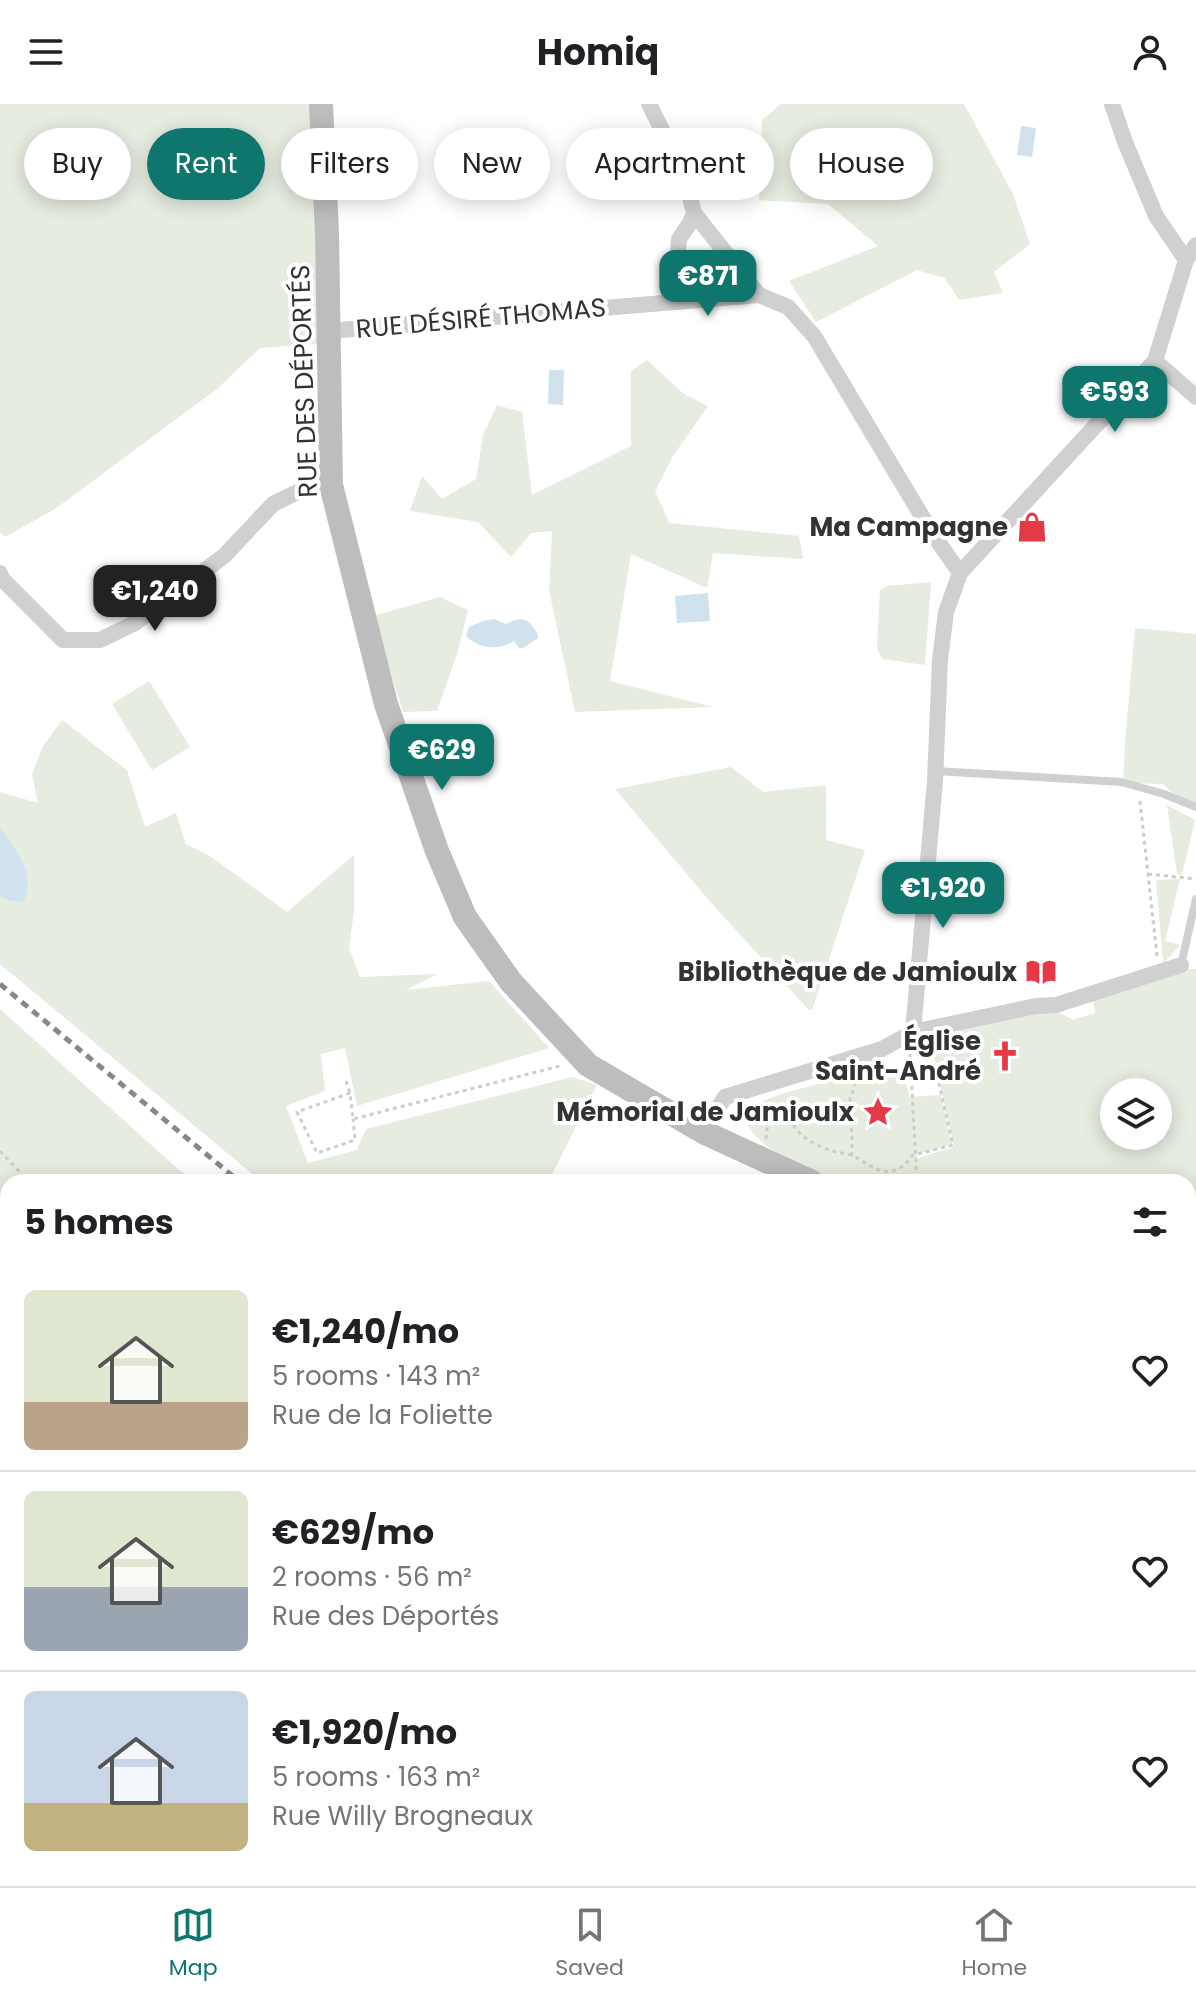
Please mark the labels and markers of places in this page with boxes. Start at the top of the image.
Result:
pin: €871 [661,250,755,318]
pin: €593 [1068,366,1162,434]
place label: Ma Campagne [809,509,1008,545]
shop icon: Ma Campagne [1015,510,1049,544]
pin: €1,240 [90,565,220,633]
pin: €629 [395,724,489,792]
pin: €1,920 [878,862,1008,930]
place label: Bibliothèque de Jamioulx [678,954,1018,990]
library icon: Bibliothèque de Jamioulx [1024,955,1058,989]
place label: Église Saint-André [815,1023,981,1089]
church icon: Église Saint-André [988,1039,1022,1073]
place label: Mémorial de Jamioulx [556,1094,855,1130]
place icon: Mémorial de Jamioulx [861,1095,895,1129]

